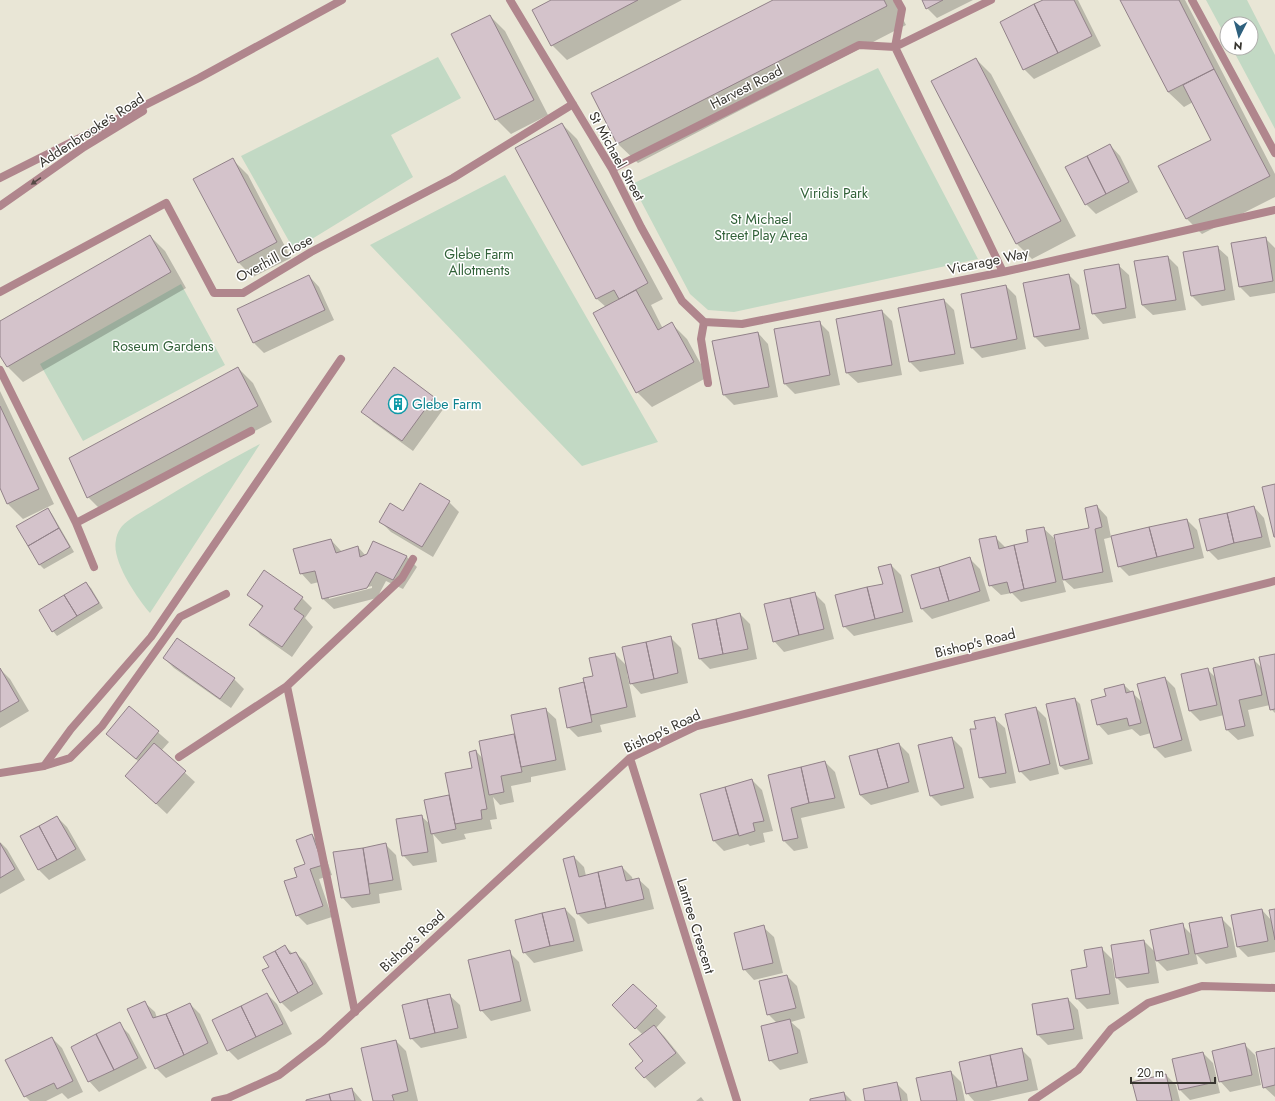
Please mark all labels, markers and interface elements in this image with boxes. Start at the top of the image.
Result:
north arrow [1219,16,1259,56]
text: N [1233,38,1243,54]
street label: Harvest Road [706,60,786,114]
street label: Addenbrooke's Road [34,88,148,172]
street label: St Michael Street [584,108,650,205]
one-way arrow [30,177,41,185]
park label: Viridis Park [800,183,869,203]
park label: St Michael Street Play Area [714,209,808,245]
street label: Overhill Close [232,229,316,287]
street label: Vicarage Way [946,242,1031,279]
park label: Glebe Farm Allotments [444,244,514,280]
park label: Roseum Gardens [112,336,214,356]
building icon: Glebe Farm [387,393,409,415]
place label: Glebe Farm [412,394,482,414]
street label: Bishop's Road [933,623,1017,663]
street label: Bishop's Road [620,705,704,757]
street label: Lantree Crescent [672,876,720,977]
street label: Bishop's Road [375,906,449,976]
scale bar [1131,1059,1215,1085]
text: 20 m [1137,1064,1164,1082]

